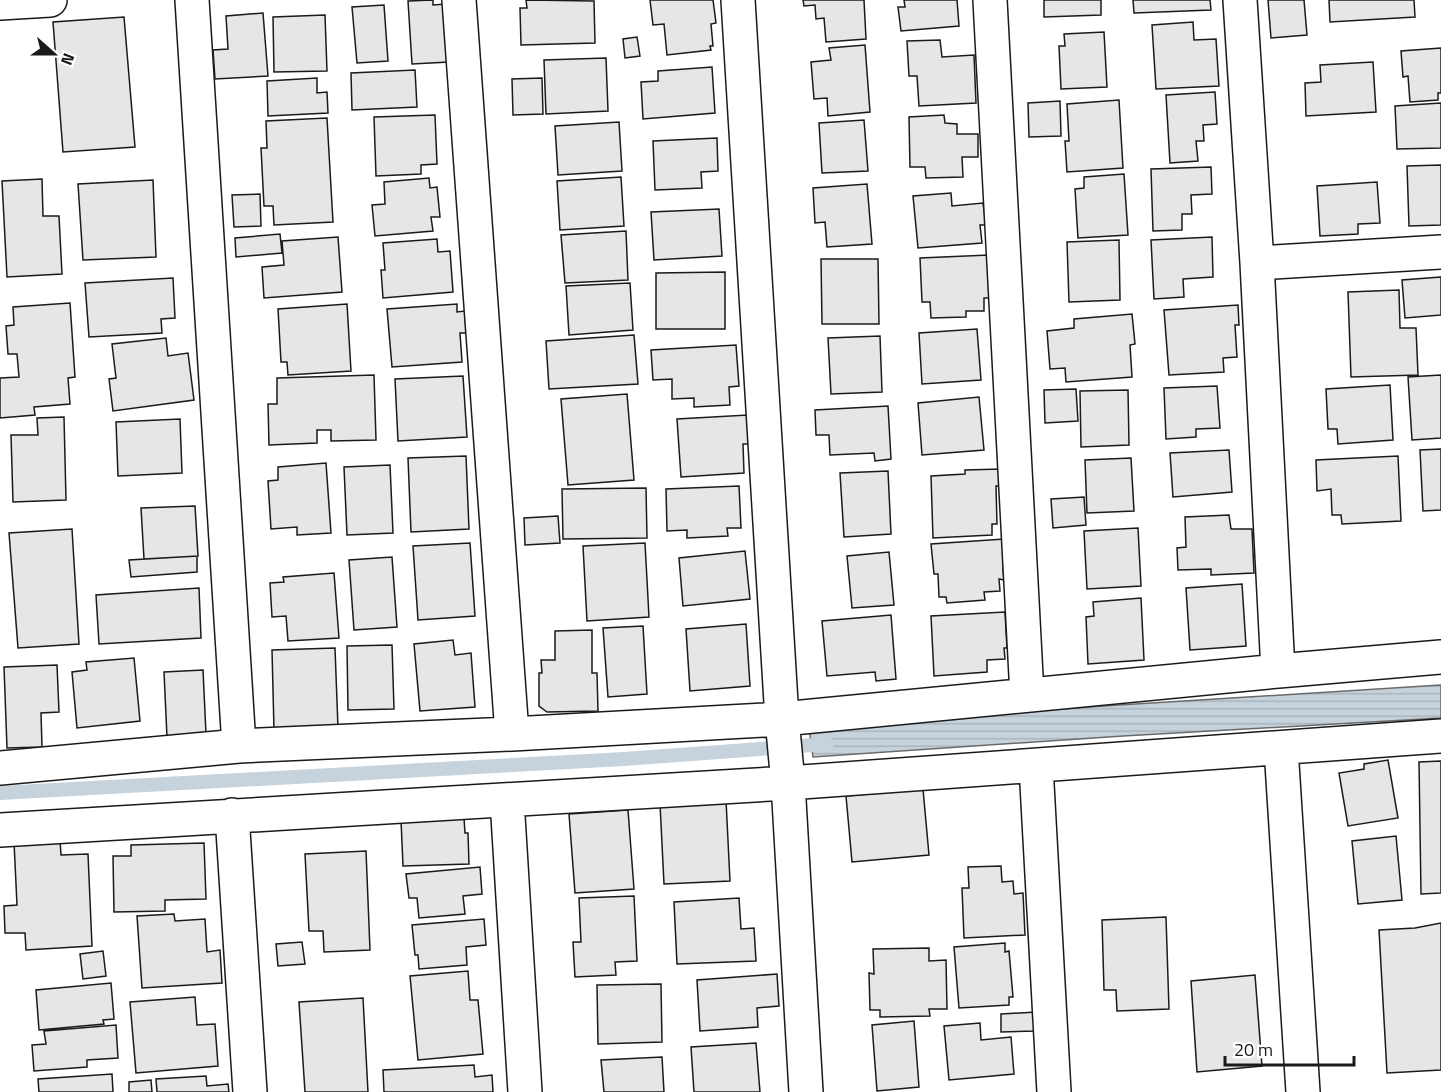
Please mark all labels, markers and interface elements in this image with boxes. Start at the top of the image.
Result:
north arrow [24,24,84,84]
text: N [55,50,81,69]
scale bar [1225,1029,1354,1067]
text: 20 m [1234,1036,1273,1063]

